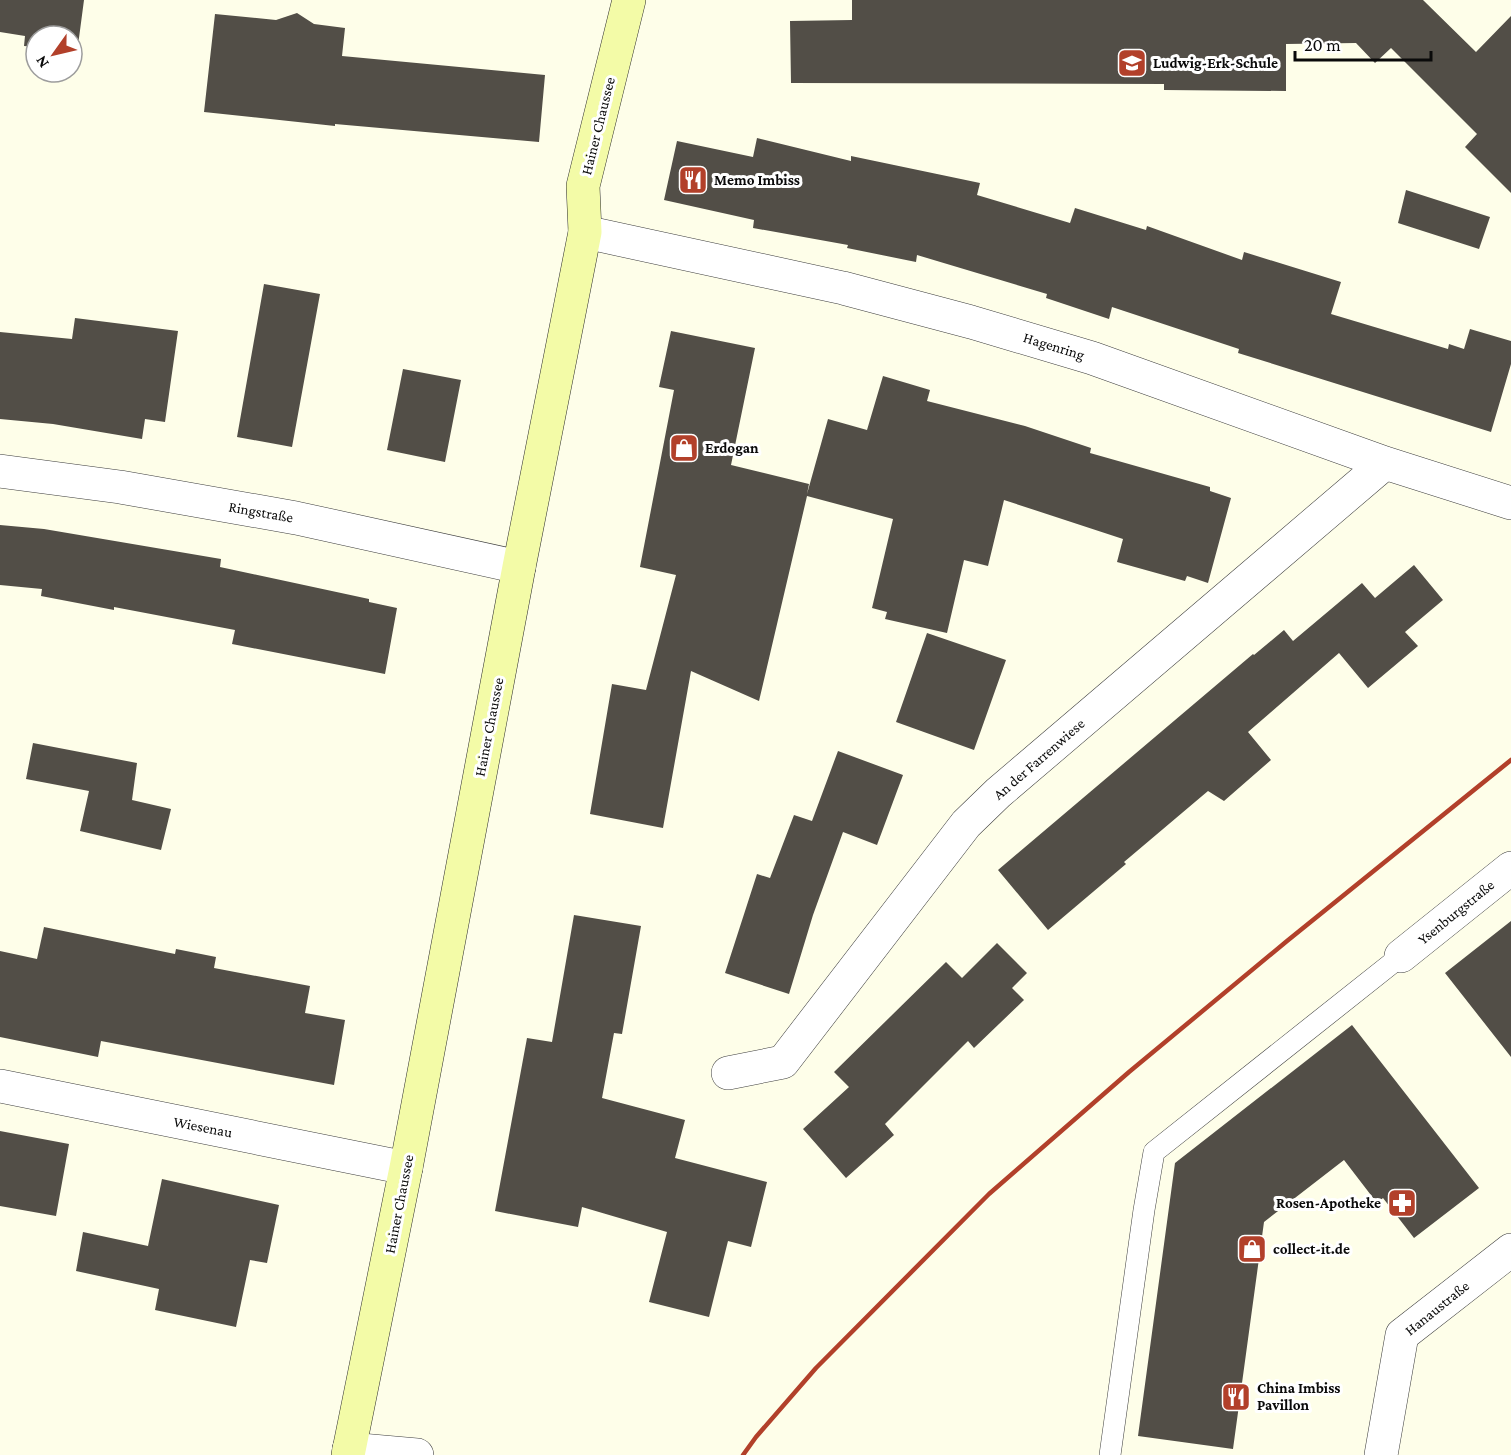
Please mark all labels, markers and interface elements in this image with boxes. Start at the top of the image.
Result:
north arrow [24,24,84,84]
scale bar [1295,24,1432,62]
text: 20 m [1304,35,1341,55]
school or university icon: Ludwig-Erk-Schule [1116,47,1148,79]
text: N [32,53,52,71]
place label: Ludwig-Erk-Schule [1153,55,1278,71]
street label: Hainer Chaussee [578,75,618,177]
restaurant icon: Memo Imbiss [677,164,709,196]
place label: Memo Imbiss [714,172,800,188]
street label: Hagenring [1021,329,1087,364]
shop icon: Erdogan [668,432,700,464]
place label: Erdogan [705,440,759,456]
street label: Ringstraße [227,498,295,527]
street label: Hainer Chaussee [472,676,506,778]
street label: An der Farrenwiese [990,715,1088,803]
street label: Ysenburgstraße [1415,876,1498,948]
street label: Wiesenau [172,1113,234,1141]
street label: Hainer Chaussee [382,1153,416,1255]
pharmacy icon: Rosen-Apotheke [1386,1187,1418,1219]
place label: Rosen-Apotheke [1276,1195,1381,1211]
shop icon: collect-it.de [1236,1233,1268,1265]
place label: collect-it.de [1273,1241,1350,1257]
street label: Hanaustraße [1402,1277,1472,1339]
place label: China Imbiss Pavillon [1257,1380,1340,1413]
restaurant icon: China Imbiss Pavillon [1220,1381,1252,1413]

